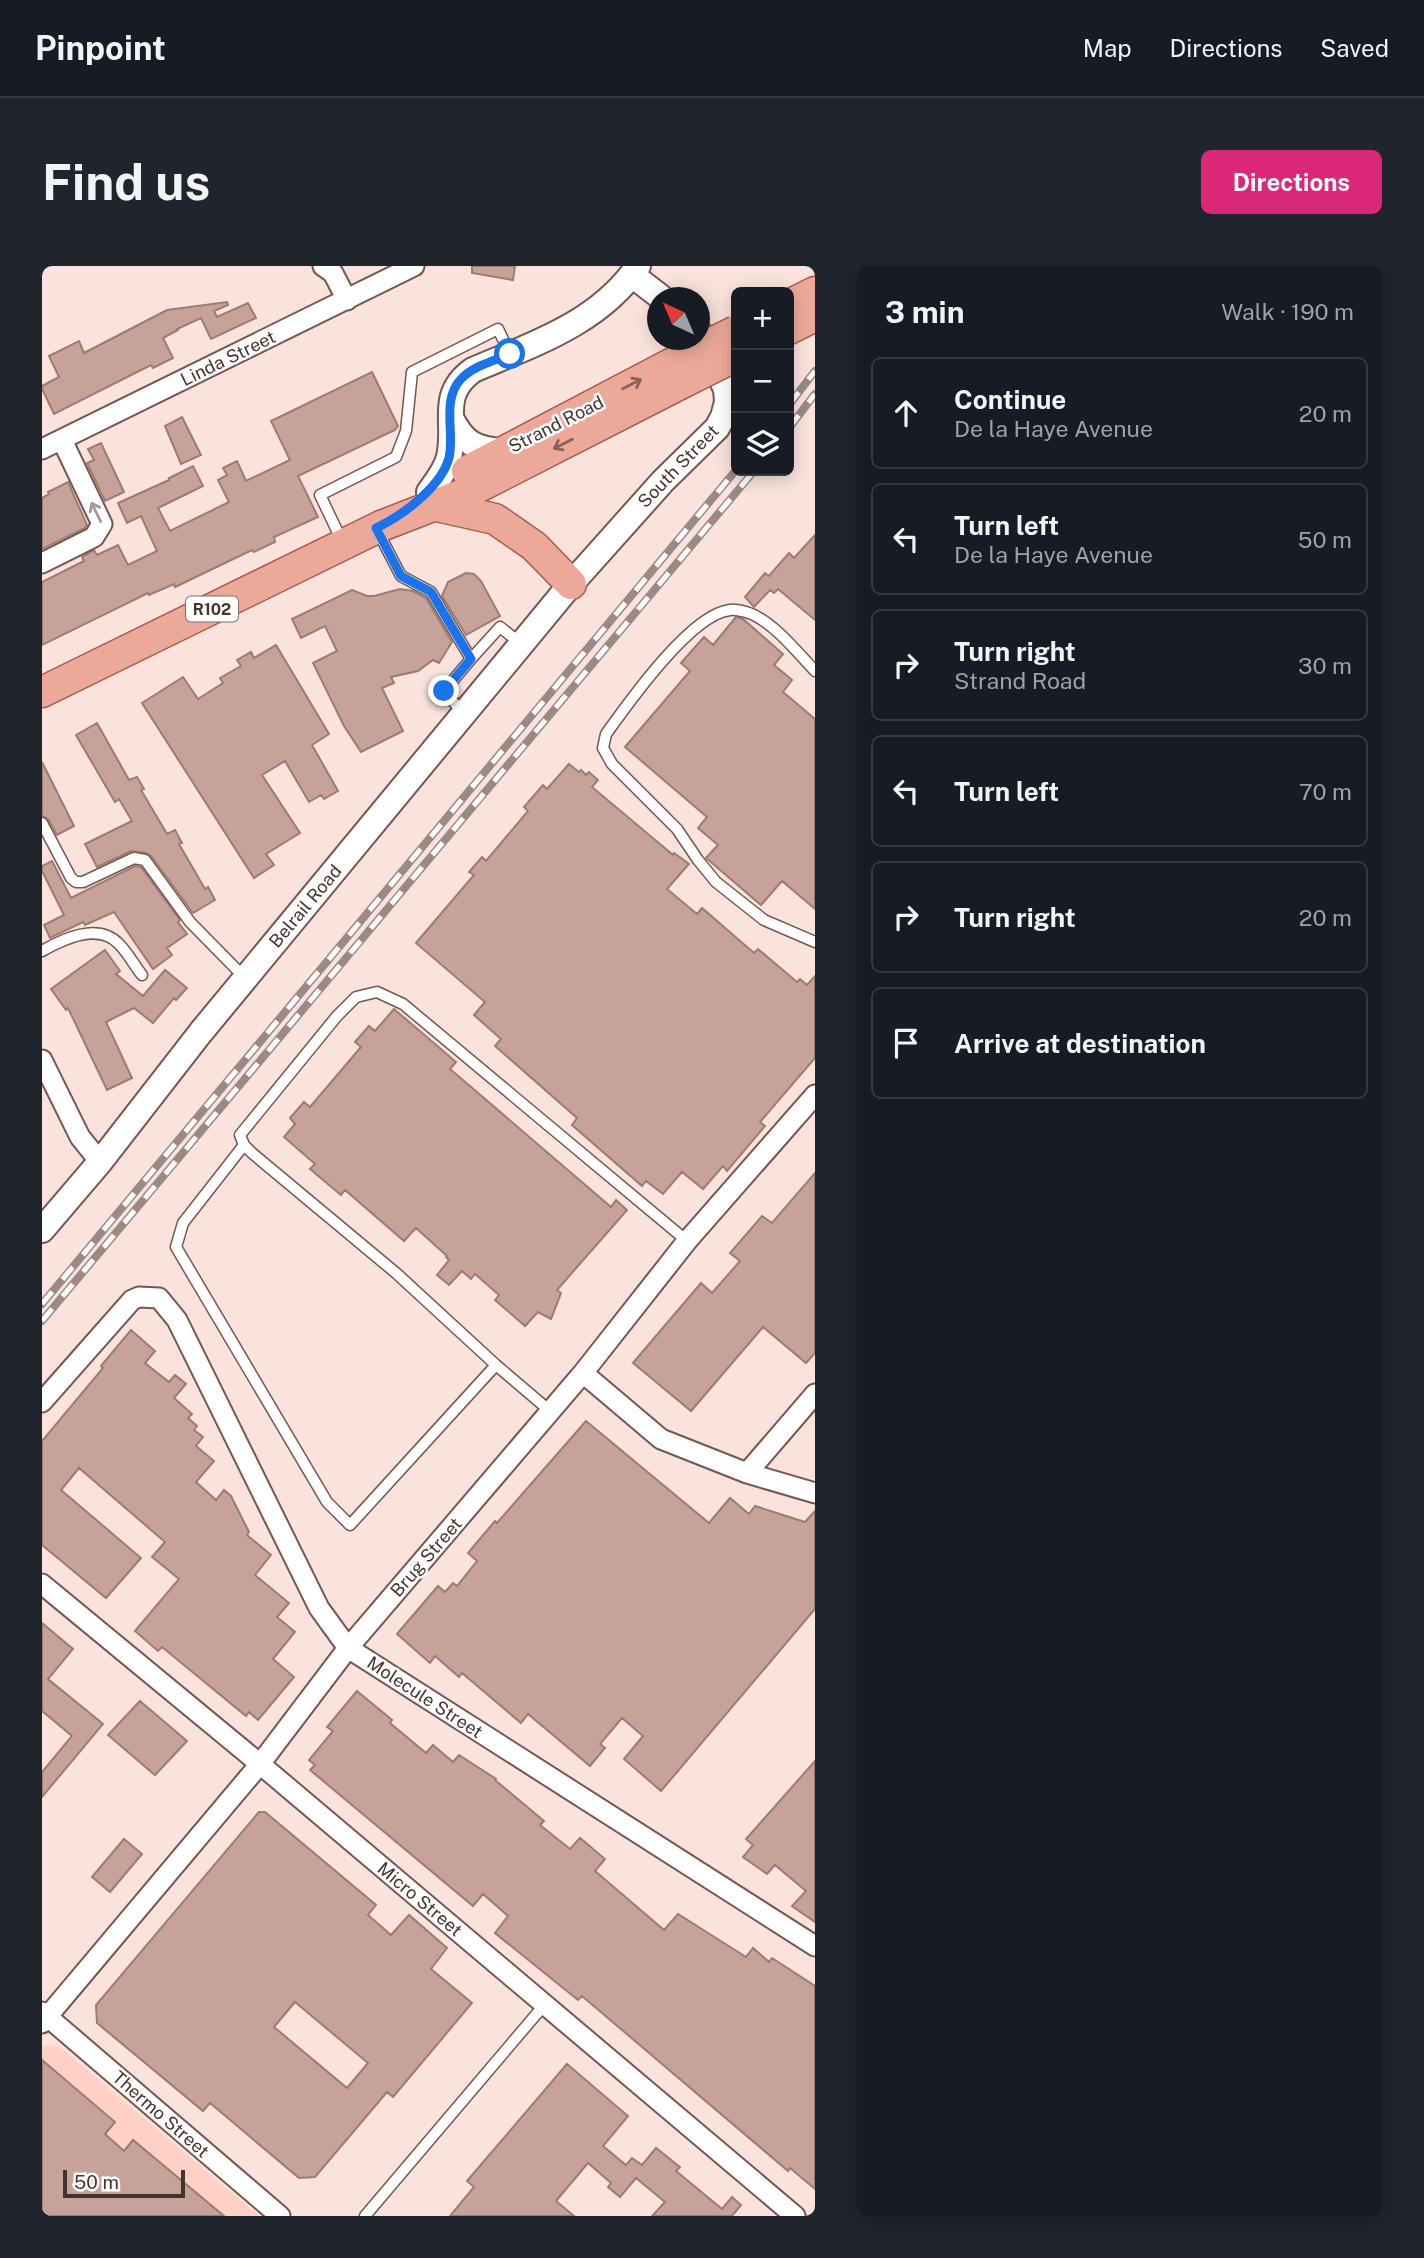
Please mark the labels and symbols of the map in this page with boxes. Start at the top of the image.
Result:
north arrow [647,287,710,350]
street label: Linda Street [177,326,279,390]
route start [494,338,525,369]
one-way arrow [622,377,642,391]
street label: Strand Road [505,391,607,457]
street label: South Street [633,420,723,512]
one-way arrow [554,437,574,451]
one-way arrow [89,502,102,523]
road number: R102 [186,596,238,622]
route end [428,675,459,706]
street label: Belrail Road [264,860,346,952]
street label: Brug Street [386,1513,466,1601]
street label: Molecule Street [363,1652,487,1742]
street label: Micro Street [373,1858,467,1940]
street label: Thermo Street [108,2066,214,2162]
scale bar [63,2167,186,2199]

